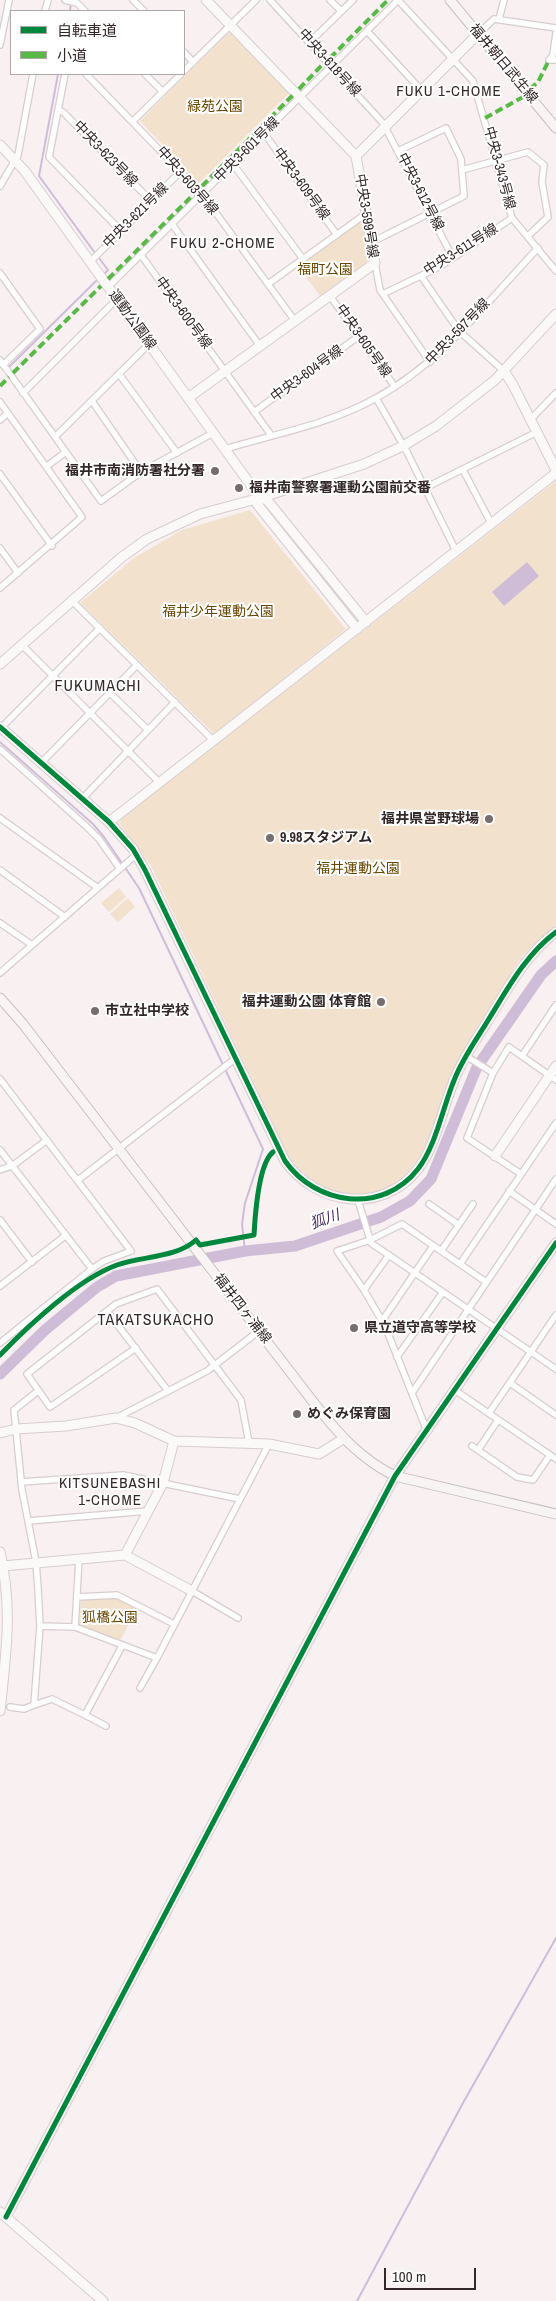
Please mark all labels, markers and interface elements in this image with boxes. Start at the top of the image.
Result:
legend [10,10,185,75]
text: 自転車道 [57,20,117,41]
street label: 福井朝日武生線 [465,21,541,107]
street label: 中央3-618号線 [294,26,364,100]
text: 小道 [57,45,87,66]
district label: FUKU 1-CHOME [395,83,503,101]
park label: 緑苑公園 [187,99,243,115]
street label: 中央3-601号線 [211,114,283,186]
street label: 中央3-623号線 [69,117,141,191]
street label: 中央3-343号線 [480,125,518,211]
street label: 中央3-603号線 [153,143,221,219]
street label: 中央3-609号線 [269,145,333,223]
street label: 中央3-612号線 [393,150,447,234]
street label: 中央3-599号線 [351,173,381,259]
street label: 中央3-621号線 [100,180,172,252]
street label: 中央3-611号線 [421,220,501,280]
district label: FUKU 2-CHOME [169,235,277,253]
park label: 福町公園 [297,262,353,278]
street label: 中央3-600号線 [151,274,215,352]
street label: 運動公園線 [105,287,159,353]
street label: 中央3-597号線 [422,295,494,369]
street label: 中央3-605号線 [332,301,394,381]
street label: 中央3-604号線 [268,342,346,406]
place label: 福井市南消防署社分署 [65,463,205,479]
marker: 福井市南消防署社分署 [209,465,221,477]
place label: 福井南警察署運動公園前交番 [249,480,431,496]
marker: 福井南警察署運動公園前交番 [233,482,245,494]
park label: 福井少年運動公園 [162,604,274,620]
district label: FUKUMACHI [53,677,143,697]
place label: 福井県営野球場 [381,811,479,827]
marker: 福井県営野球場 [483,813,495,825]
place label: 9.98スタジアム [280,830,372,846]
marker: 9.98スタジアム [264,832,276,844]
park label: 福井運動公園 [316,861,400,877]
place label: 福井運動公園 体育館 [242,994,371,1010]
marker: 福井運動公園 体育館 [375,996,387,1008]
place label: 市立社中学校 [105,1003,189,1019]
marker: 市立社中学校 [89,1005,101,1017]
water label: 狐川 [308,1207,342,1233]
street label: 福井四ヶ浦線 [210,1271,274,1347]
district label: TAKATSUKACHO [96,1311,216,1331]
place label: 県立道守高等学校 [364,1320,476,1336]
marker: 県立道守高等学校 [348,1322,360,1334]
place label: めぐみ保育園 [307,1406,391,1422]
marker: めぐみ保育園 [291,1408,303,1420]
district label: KITSUNEBASHI 1-CHOME [57,1475,163,1510]
park label: 狐橋公園 [82,1610,138,1626]
scale bar [386,2258,478,2290]
text: 100 m [392,2266,426,2287]

